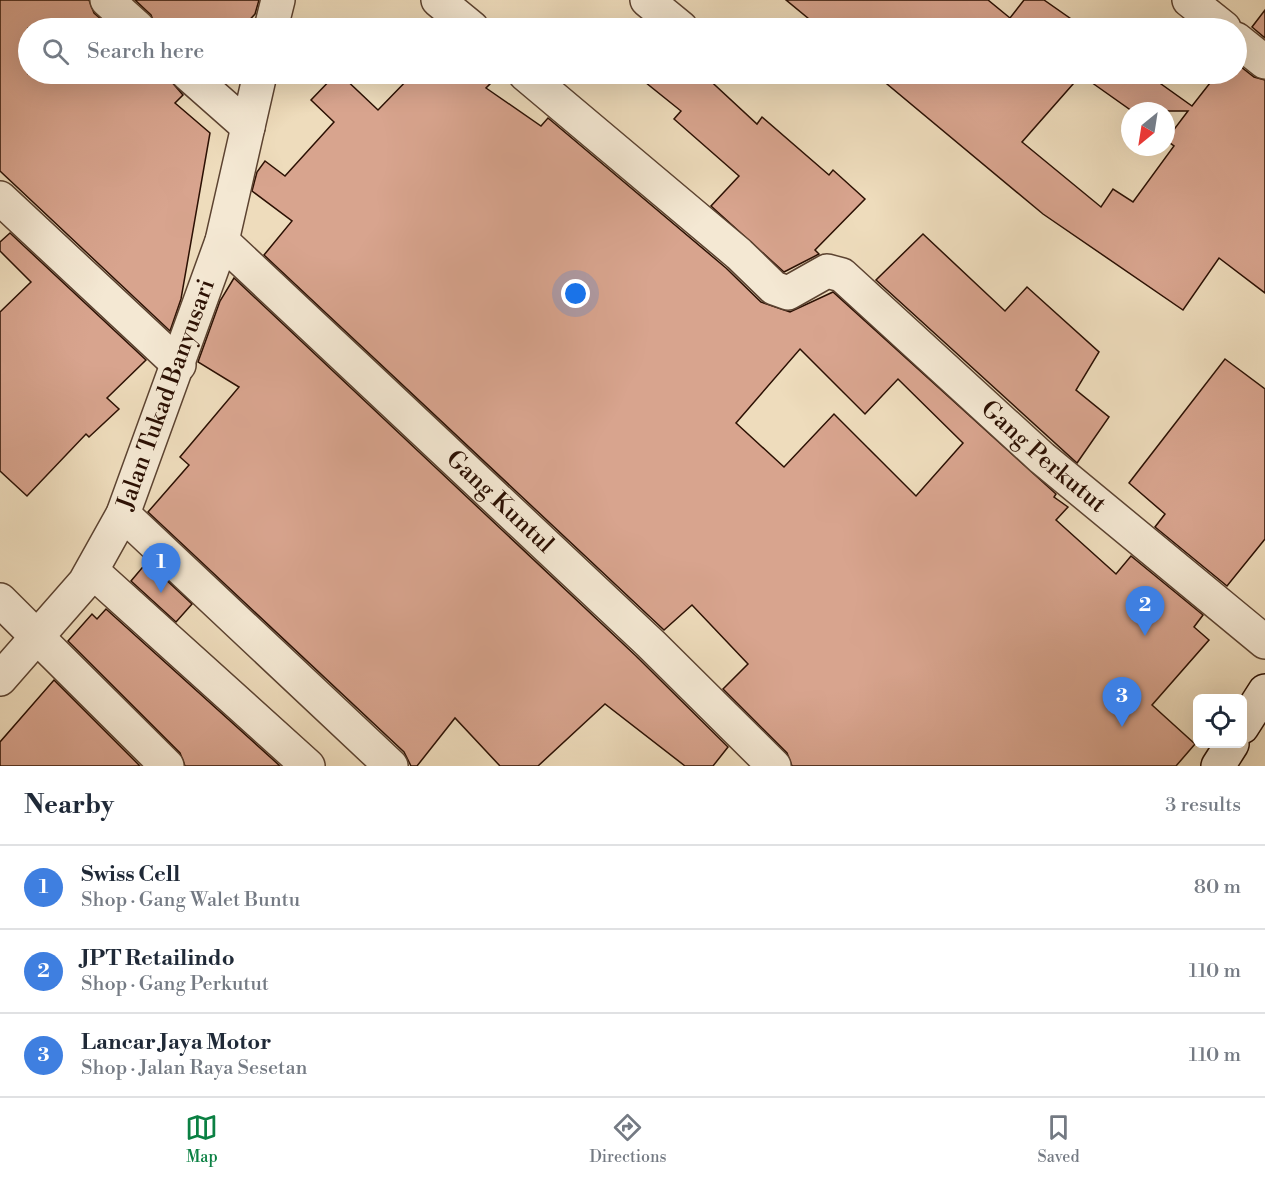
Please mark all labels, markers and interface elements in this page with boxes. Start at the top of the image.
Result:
search box [18,18,1247,84]
icon: search [39,35,72,68]
text: Search here [87,38,204,65]
north arrow [1121,102,1175,156]
street label: Jalan Tukad Banyusari [110,275,222,515]
your location [561,279,590,308]
street label: Gang Perkutut [974,394,1112,520]
street label: Gang Kuntul [440,444,560,560]
pin: 1 [142,544,180,593]
pin: 2 [1126,586,1164,636]
pin: 3 [1102,678,1142,727]
map controls [1193,694,1247,748]
button: locate [1193,694,1247,748]
text: Nearby [24,789,114,821]
text: 3 results [1165,793,1241,818]
text: Swiss Cell [81,861,180,888]
text: 1 [39,875,48,900]
text: 80 m [1194,875,1241,900]
text: Shop · Gang Walet Buntu [81,888,300,913]
text: JPT Retailindo [81,945,235,972]
text: 2 [37,959,50,984]
text: 110 m [1189,959,1241,984]
text: Shop · Gang Perkutut [81,972,269,997]
text: Lancar Jaya Motor [81,1029,271,1056]
text: 3 [37,1043,50,1068]
text: 110 m [1189,1043,1241,1068]
text: Shop · Jalan Raya Sesetan [81,1056,307,1081]
tab: Map [185,1111,218,1167]
tab: Directions [589,1111,667,1167]
tab: Saved [1037,1111,1080,1167]

